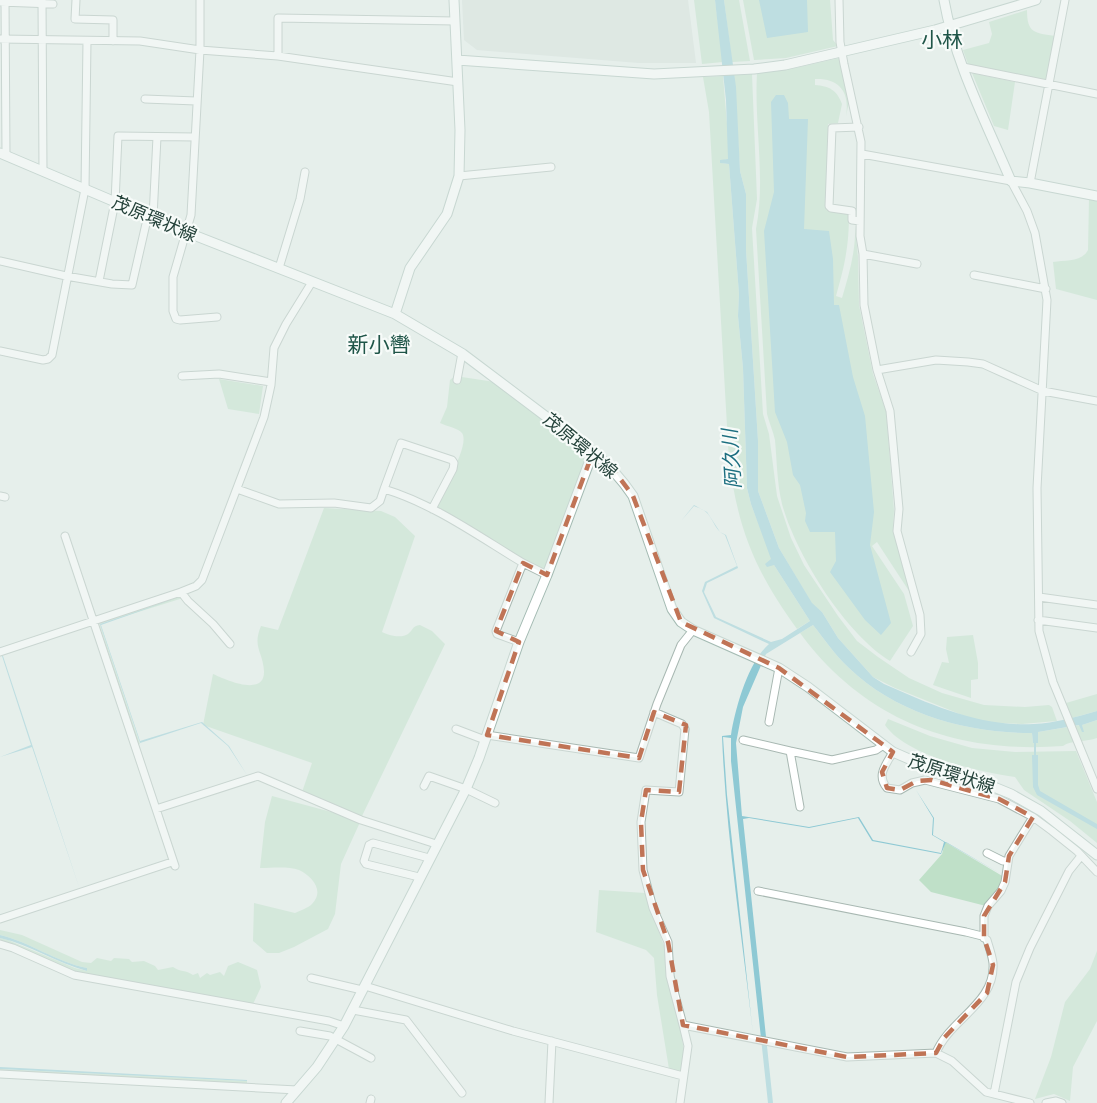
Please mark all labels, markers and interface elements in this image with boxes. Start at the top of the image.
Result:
district label: 小林 [921,25,963,53]
street label: 茂原環状線 [109,189,201,247]
district label: 新小轡 [348,330,411,358]
street label: 茂原環状線 [539,407,623,483]
water label: 阿久川 [715,426,747,490]
street label: 茂原環状線 [905,748,999,798]

